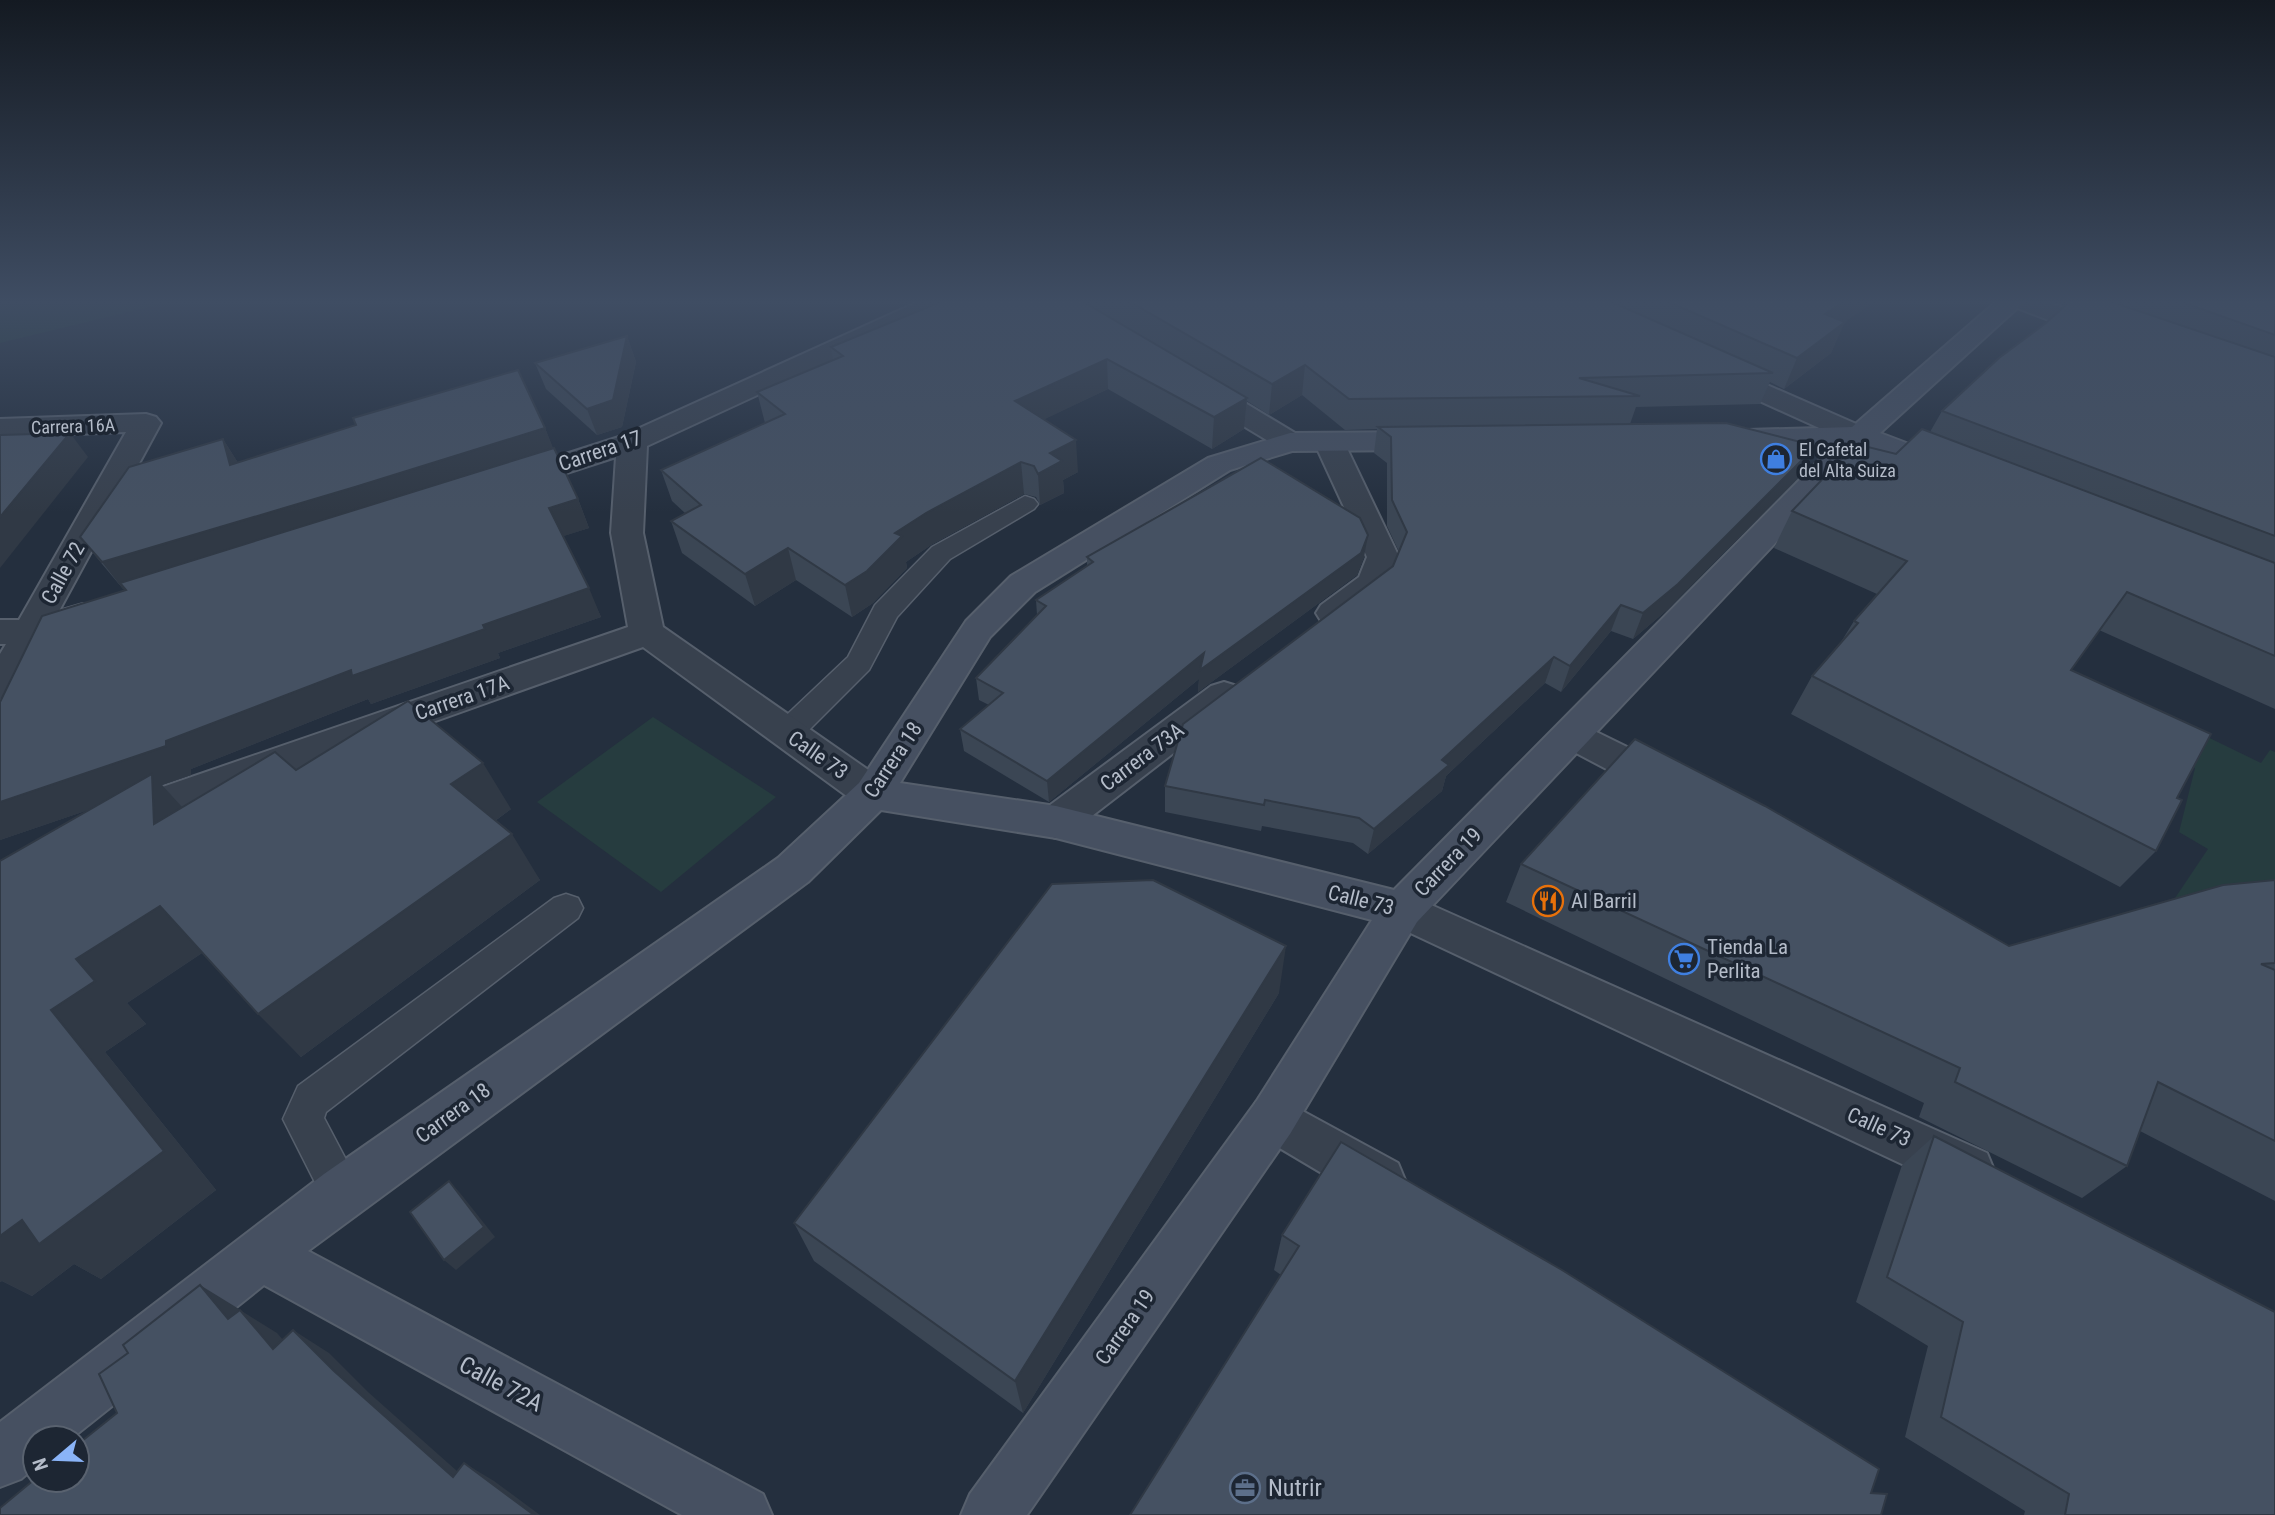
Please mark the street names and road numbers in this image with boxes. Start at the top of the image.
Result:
street label: Carrera 16A [31,414,116,438]
street label: Carrera 17 [555,426,645,476]
street label: Calle 72 [36,538,90,608]
street label: Carrera 17A [412,671,512,725]
street label: Carrera 18 [859,718,927,802]
street label: Carrera 73A [1096,718,1188,796]
street label: Calle 73 [784,726,852,784]
street label: Carrera 19 [1409,823,1487,901]
street label: Calle 73 [1326,880,1396,920]
street label: Carrera 18 [411,1078,495,1148]
street label: Calle 73 [1844,1102,1914,1152]
street label: Carrera 19 [1091,1285,1159,1369]
street label: Calle 72A [455,1350,548,1418]

